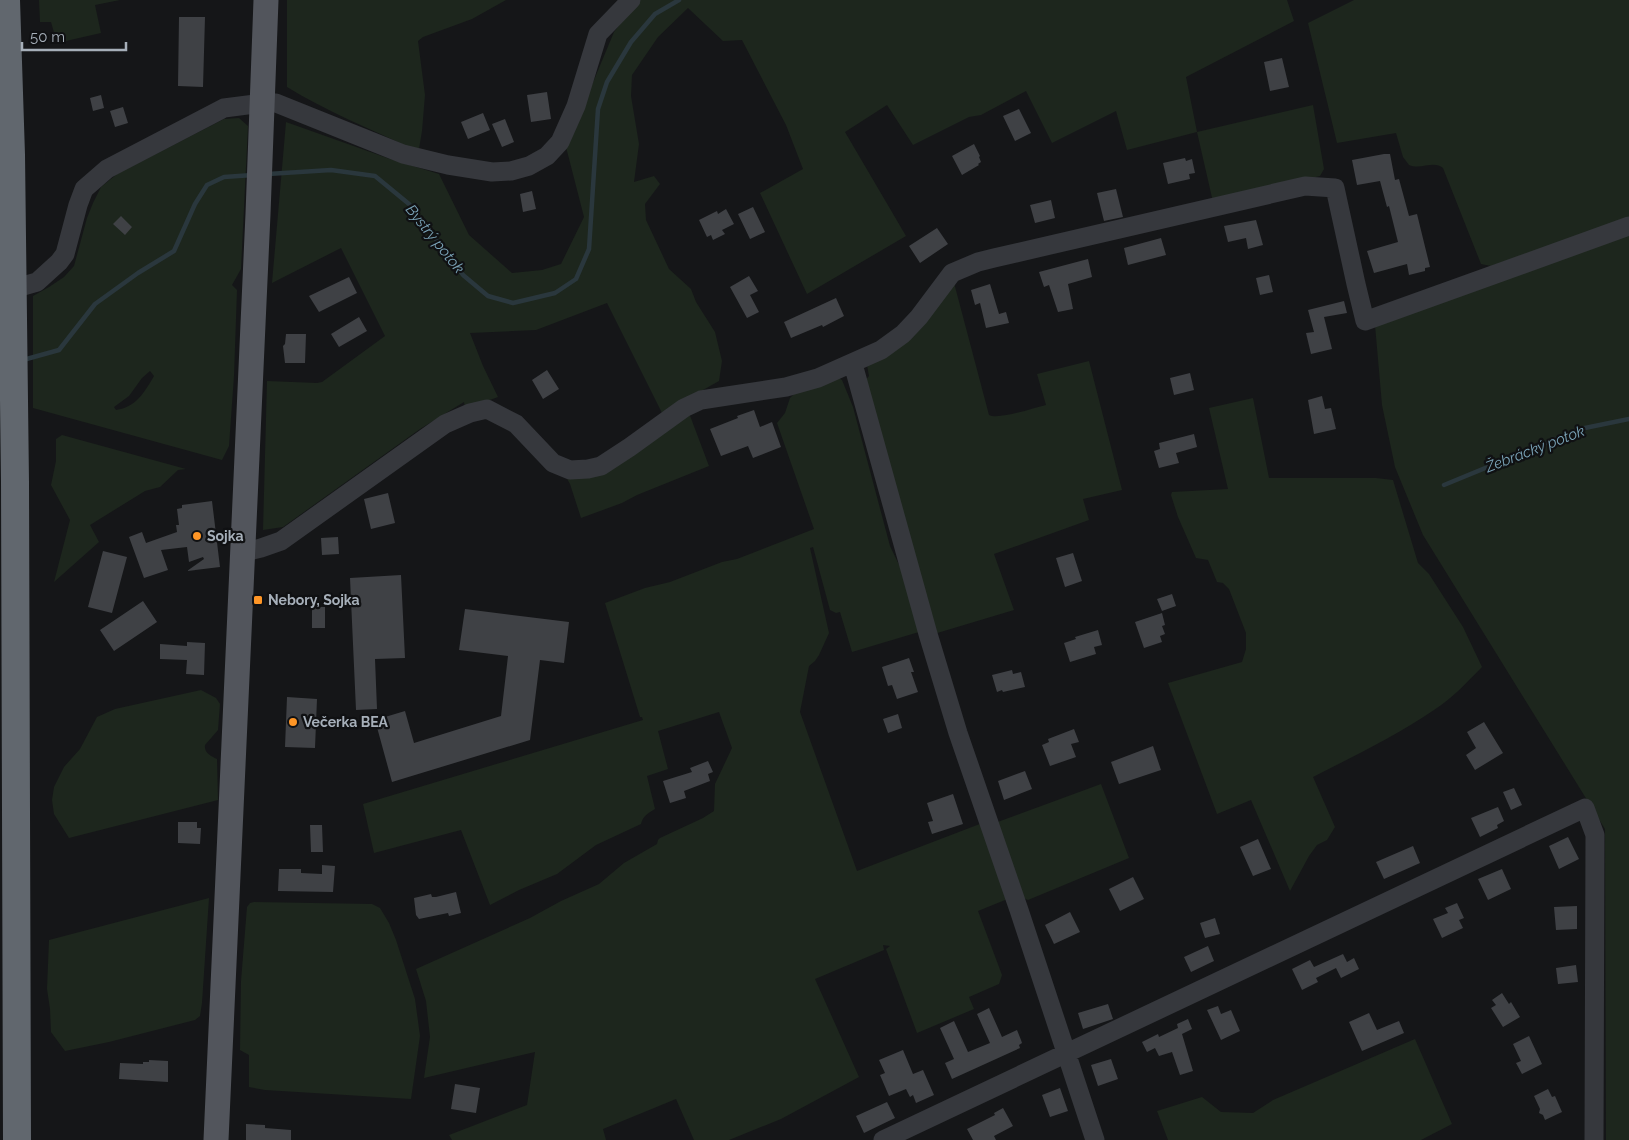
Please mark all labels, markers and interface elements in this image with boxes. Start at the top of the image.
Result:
scale bar [22,20,126,52]
text: 50 m [30,28,65,46]
water label: Bystrý potok [402,201,468,277]
water label: Žebrácký potok [1482,421,1587,477]
place label: Sojka [207,528,244,544]
marker: Sojka [191,530,203,542]
place label: Nebory, Sojka [268,592,360,608]
marker: Nebory, Sojka [252,594,264,606]
place label: Večerka BEA [303,714,389,730]
marker: Večerka BEA [287,716,299,728]

